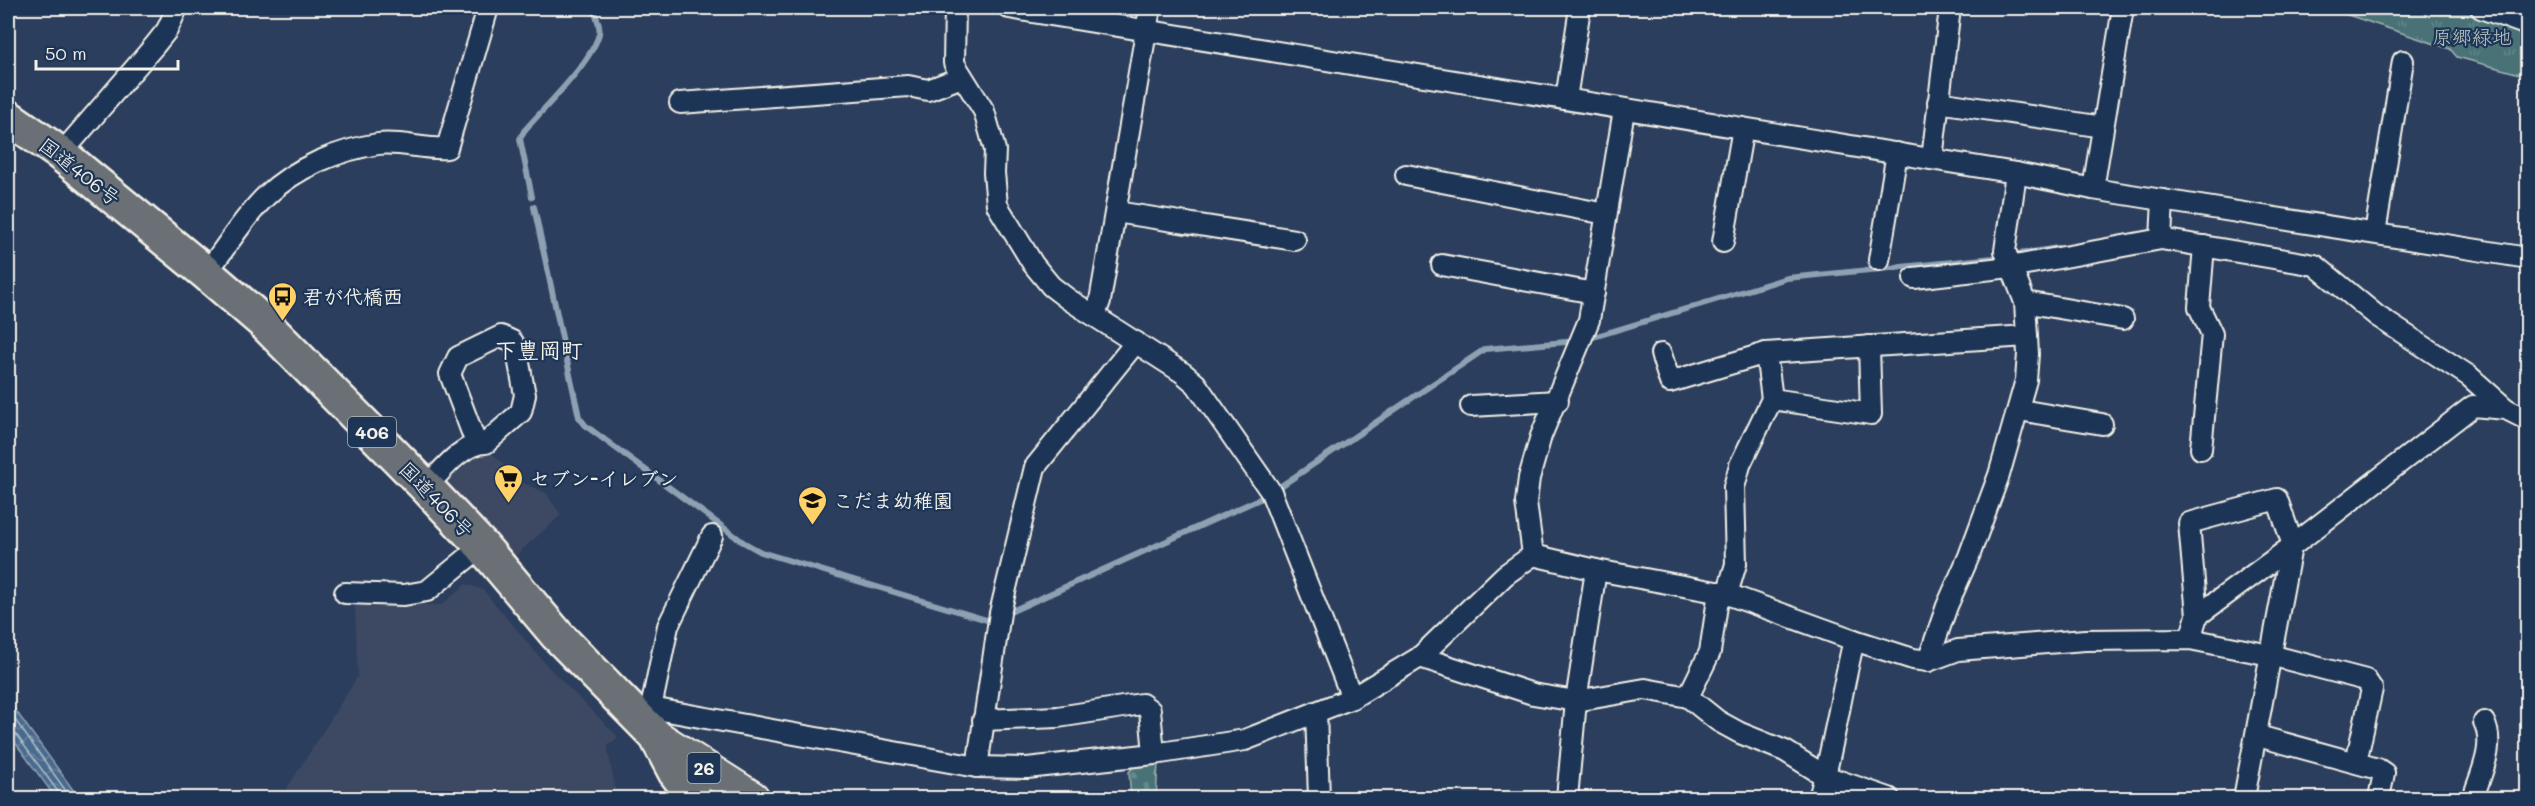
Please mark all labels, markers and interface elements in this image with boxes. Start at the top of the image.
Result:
park label: 原郷緑地 [2432,23,2512,49]
scale bar [36,33,178,71]
text: 50 m [45,41,87,65]
street label: 国道406号 [34,131,126,211]
bus stop icon: 君が代橋西 [266,280,298,322]
place label: 君が代橋西 [303,283,403,309]
district label: 下豊岡町 [495,335,583,364]
road number: 406 [348,417,396,447]
street label: 国道406号 [394,455,480,543]
supermarket icon: セブン-イレブン [493,462,525,504]
place label: セブン-イレブン [530,465,678,491]
school or university icon: こだま幼稚園 [796,484,828,526]
place label: こだま幼稚園 [833,487,953,513]
road number: 26 [688,753,720,783]

